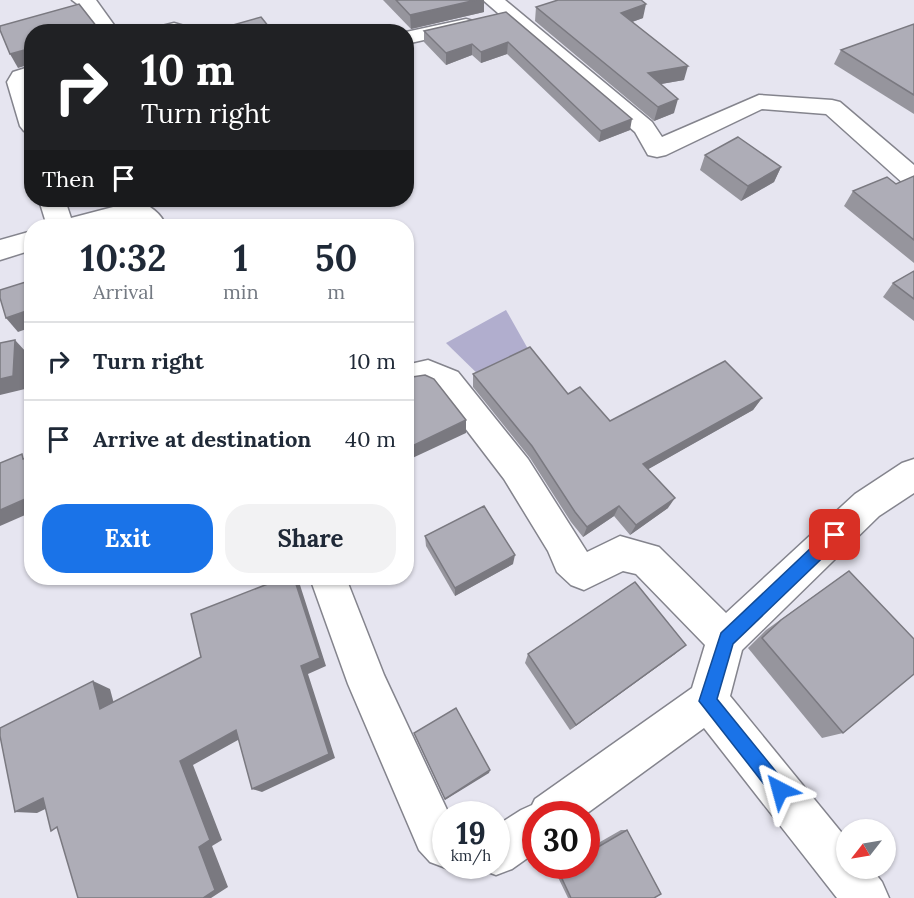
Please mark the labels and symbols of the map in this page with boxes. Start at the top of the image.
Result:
pin [809,509,860,560]
position arrow [748,758,812,822]
speed limit sign: 30 [522,801,600,879]
north arrow [836,819,896,879]

